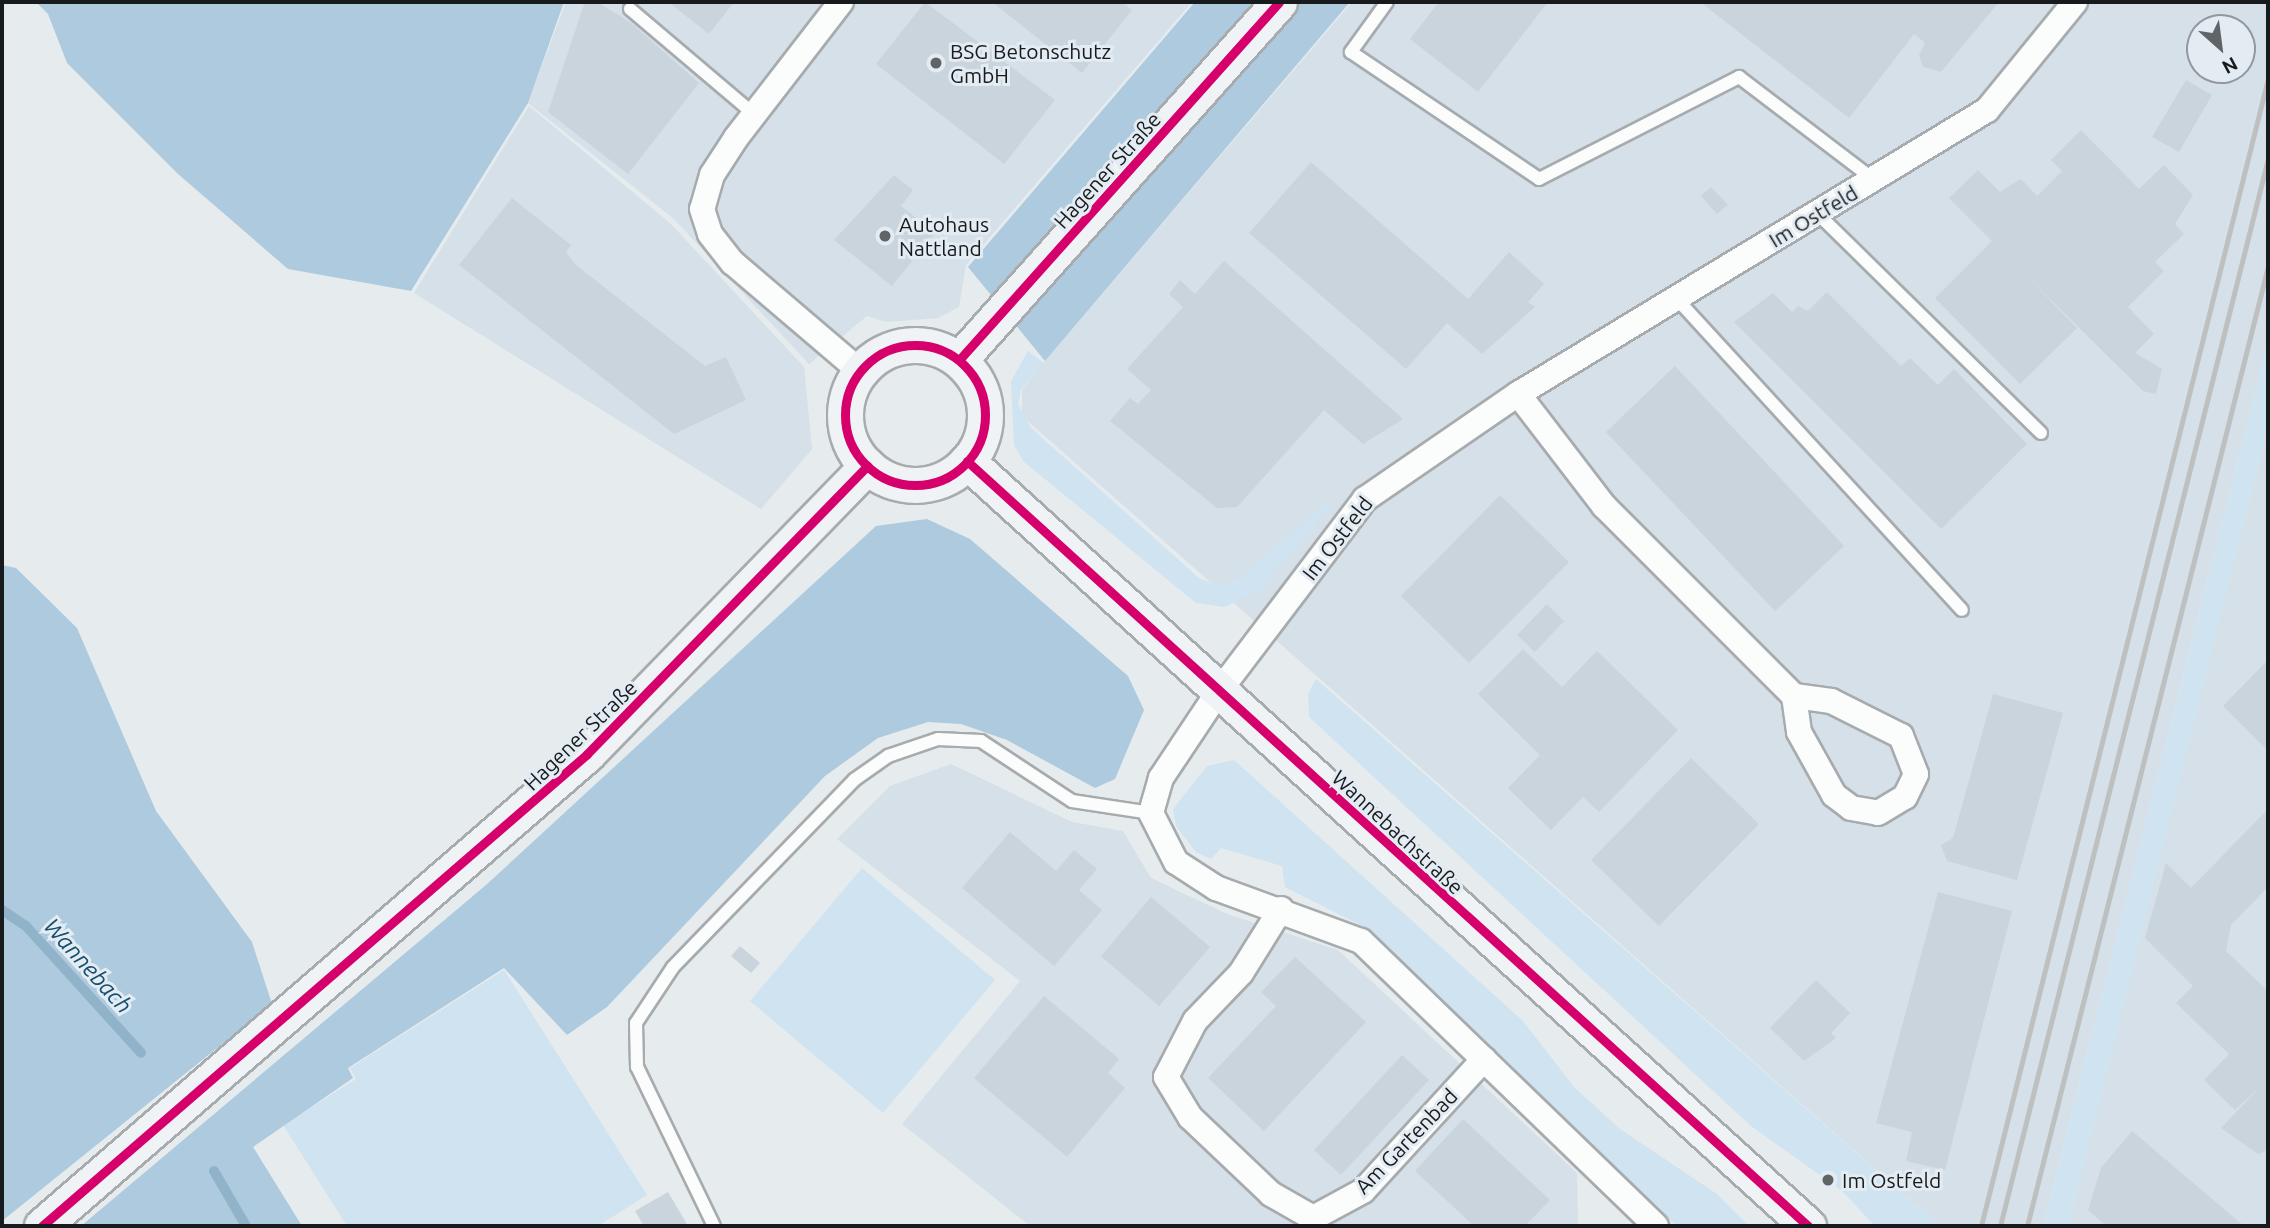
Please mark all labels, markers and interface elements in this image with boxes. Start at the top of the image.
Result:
north arrow [2186,14,2256,84]
place label: BSG Betonschutz GmbH [950,38,1111,88]
text: N [2218,53,2241,79]
marker: BSG Betonschutz GmbH [928,55,944,71]
street label: Hagener Straße [1048,107,1166,233]
street label: Im Ostfeld [1764,180,1862,252]
place label: Autohaus Nattland [899,211,989,261]
marker: Autohaus Nattland [877,228,893,244]
street label: Im Ostfeld [1296,491,1378,585]
street label: Hagener Straße [518,675,642,795]
street label: Wannebachstraße [1327,765,1469,899]
water label: Wannebach [38,913,138,1019]
street label: Am Gartenbad [1350,1083,1462,1199]
place label: Im Ostfeld [1842,1167,1941,1193]
marker: Im Ostfeld [1820,1172,1836,1188]

